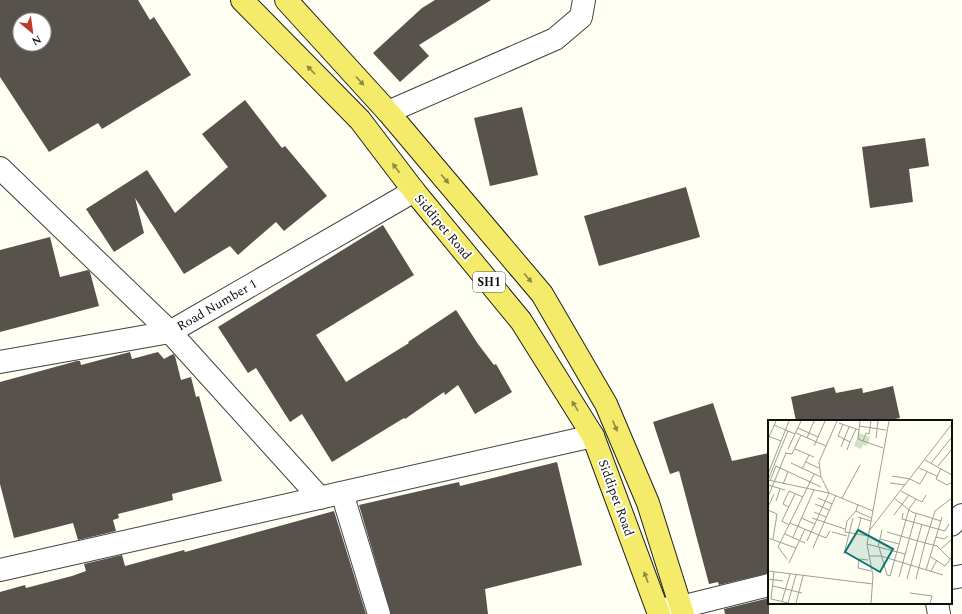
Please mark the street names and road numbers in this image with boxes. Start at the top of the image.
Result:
street label: Siddipet Road [409,190,477,264]
road number: SH1 [473,272,505,292]
street label: Road Number 1 [173,274,261,336]
street label: Siddipet Road [593,457,639,539]

